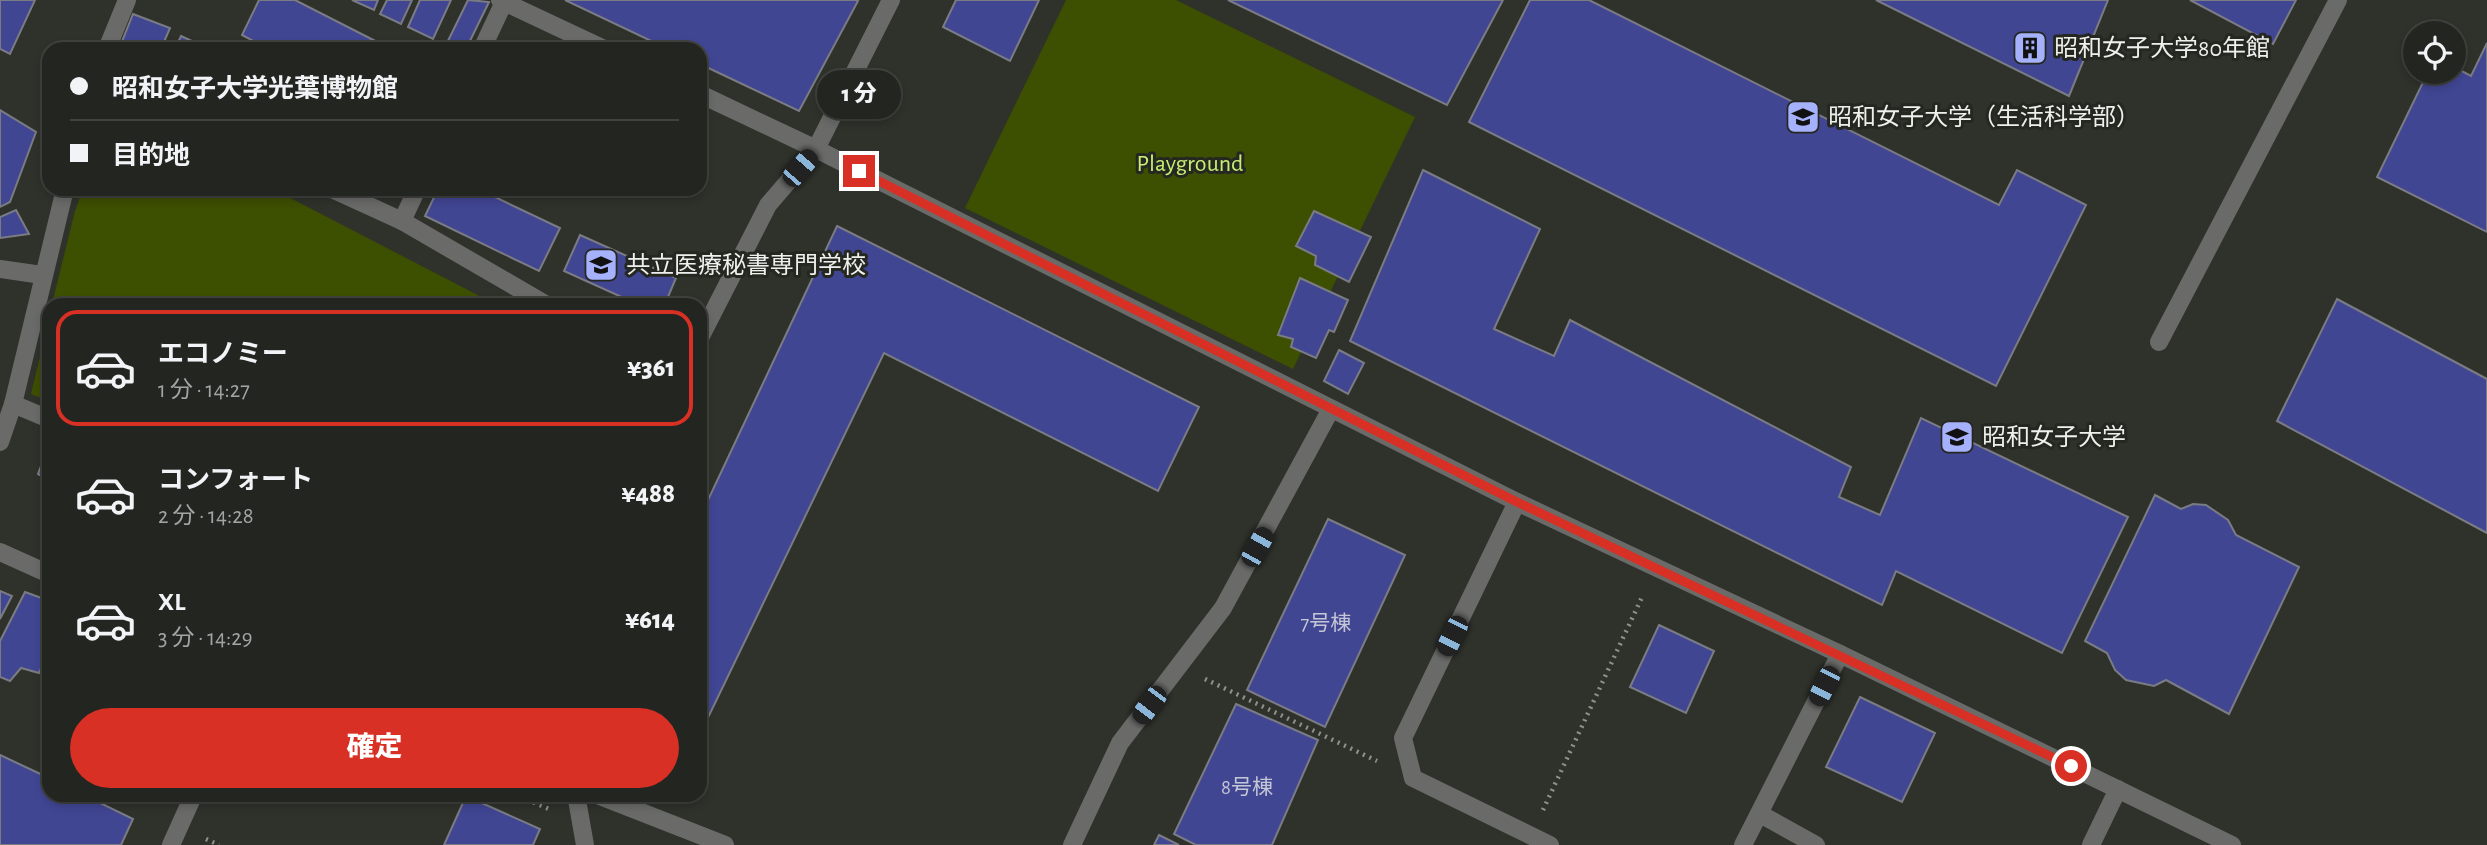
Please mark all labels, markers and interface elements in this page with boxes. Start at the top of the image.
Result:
map controls [2403,21,2466,84]
button: locate [2403,21,2466,84]
building icon: 昭和女子大学80年館 [2011,29,2049,67]
place label: 昭和女子大学80年館 [2054,35,2270,61]
callout: 1 分 [817,69,901,118]
text: 昭和女子大学光葉博物館 [112,76,398,102]
text: 1 分 [842,83,876,106]
school or university icon: 昭和女子大学（生活科学部） [1784,98,1822,136]
place label: 昭和女子大学（生活科学部） [1828,104,2140,130]
text: 目的地 [112,143,190,169]
car [779,145,822,191]
park label: Playground [1137,152,1243,176]
route end [843,155,875,187]
school or university icon: 共立医療秘書専門学校 [582,246,620,284]
place label: 共立医療秘書専門学校 [626,252,866,278]
icon: car [74,337,137,400]
text: エコノミー [158,341,288,367]
text: ¥361 [627,355,675,381]
text: 1 分 · 14:27 [158,379,250,402]
school or university icon: 昭和女子大学 [1938,418,1976,456]
place label: 昭和女子大学 [1982,424,2126,450]
icon: car [74,463,137,526]
text: コンフォート [158,467,313,493]
text: ¥488 [621,481,675,507]
text: 2 分 · 14:28 [158,505,254,528]
car [1238,524,1277,570]
icon: car [74,589,137,652]
text: XL [158,589,185,615]
text: ¥614 [625,607,675,633]
house number: 7号棟 [1301,612,1351,634]
car [1434,613,1471,659]
text: 3 分 · 14:29 [158,627,253,650]
car [1806,663,1843,709]
car [1128,682,1171,728]
button: 確定 [70,708,679,788]
route start [2055,750,2087,782]
house number: 8号棟 [1221,776,1273,798]

